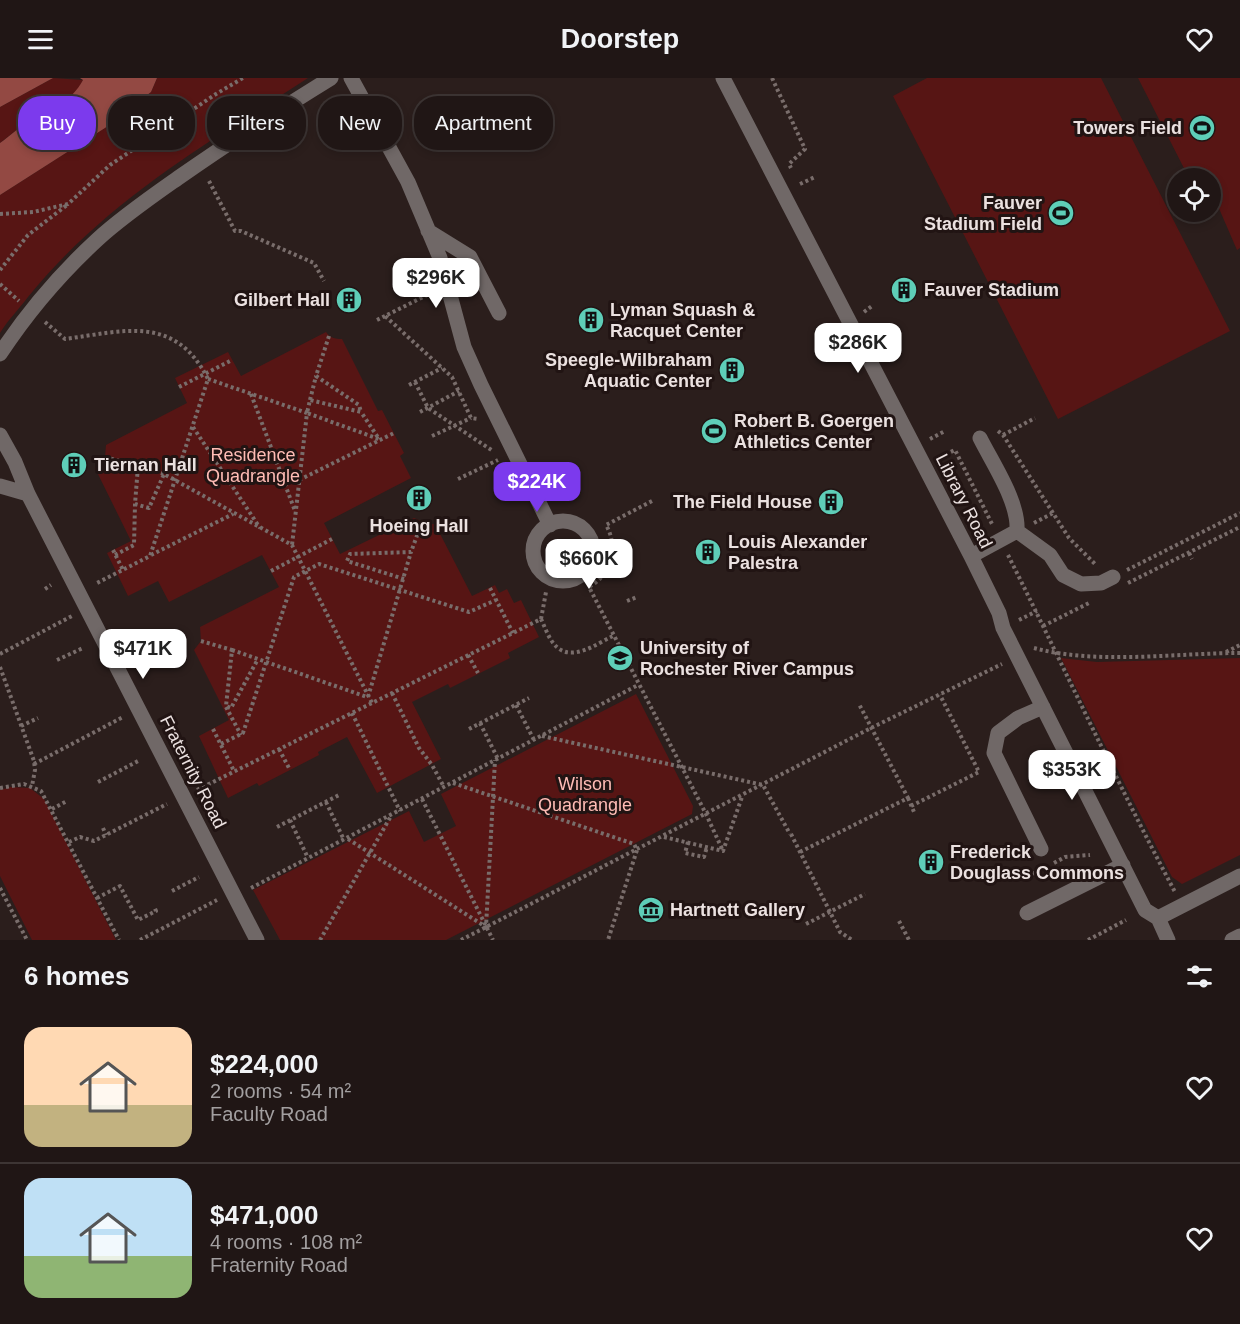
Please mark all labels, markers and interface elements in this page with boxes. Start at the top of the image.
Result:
icon: menu [24,23,57,56]
icon: heart [1183,23,1216,56]
text: Doorstep [561,24,679,54]
chip: Buy [18,96,96,150]
chip: Rent [108,96,195,150]
chip: Filters [207,96,306,150]
chip: New [318,96,402,150]
chip: Apartment [414,96,553,150]
sports icon: Towers Field [1187,113,1217,143]
place label: Towers Field [1073,118,1182,138]
map controls [1167,168,1221,222]
button: locate [1167,168,1221,222]
place label: Fauver Stadium Field [924,193,1042,234]
sports icon: Fauver Stadium Field [1046,198,1076,228]
pin: $296K [394,258,478,309]
text: $296K [407,266,465,288]
building icon: Fauver Stadium [889,275,919,305]
place label: Fauver Stadium [924,280,1059,300]
building icon: Gilbert Hall [334,285,364,315]
place label: Gilbert Hall [234,290,330,310]
place label: Lyman Squash & Racquet Center [610,300,755,341]
building icon: Lyman Squash & Racquet Center [576,305,606,335]
pin: $286K [816,323,900,374]
text: $286K [829,331,887,353]
place label: Speegle-Wilbraham Aquatic Center [545,350,712,391]
building icon: Speegle-Wilbraham Aquatic Center [717,355,747,385]
place label: Robert B. Goergen Athletics Center [734,411,894,452]
sports icon: Robert B. Goergen Athletics Center [699,416,729,446]
park label: Residence Quadrangle [206,445,300,486]
building icon: Tiernan Hall [59,450,89,480]
street label: Library Road [932,451,996,551]
place label: Tiernan Hall [94,455,197,475]
pin: $224K [495,462,579,513]
text: $224K [508,470,566,492]
building icon: Hoeing Hall [404,483,434,513]
building icon: The Field House [816,487,846,517]
place label: The Field House [673,492,812,512]
place label: Hoeing Hall [369,516,469,536]
place label: Louis Alexander Palestra [728,532,867,573]
building icon: Louis Alexander Palestra [693,537,723,567]
pin: $660K [547,539,631,590]
text: $660K [560,547,618,569]
pin: $471K [101,629,185,680]
text: $471K [114,637,172,659]
place label: University of Rochester River Campus [640,638,854,679]
school or university icon: University of Rochester River Campus [605,643,635,673]
street label: Fraternity Road [156,712,230,832]
pin: $353K [1030,750,1114,801]
text: $353K [1043,758,1101,780]
park label: Wilson Quadrangle [538,774,632,815]
place label: Frederick Douglass Commons [950,842,1124,883]
building icon: Frederick Douglass Commons [916,847,946,877]
museum icon: Hartnett Gallery [636,895,666,925]
place label: Hartnett Gallery [670,900,805,920]
icon: filters [1183,960,1216,993]
text: 6 homes [24,961,130,991]
text: $224,000 [210,1049,318,1079]
icon: home [72,1051,144,1123]
icon: heart [1183,1071,1216,1104]
text: 2 rooms · 54 m² [210,1080,351,1102]
text: Faculty Road [210,1103,328,1125]
text: $471,000 [210,1200,318,1230]
icon: home [72,1202,144,1274]
icon: heart [1183,1222,1216,1255]
text: 4 rooms · 108 m² [210,1231,362,1253]
text: Fraternity Road [210,1254,348,1276]

